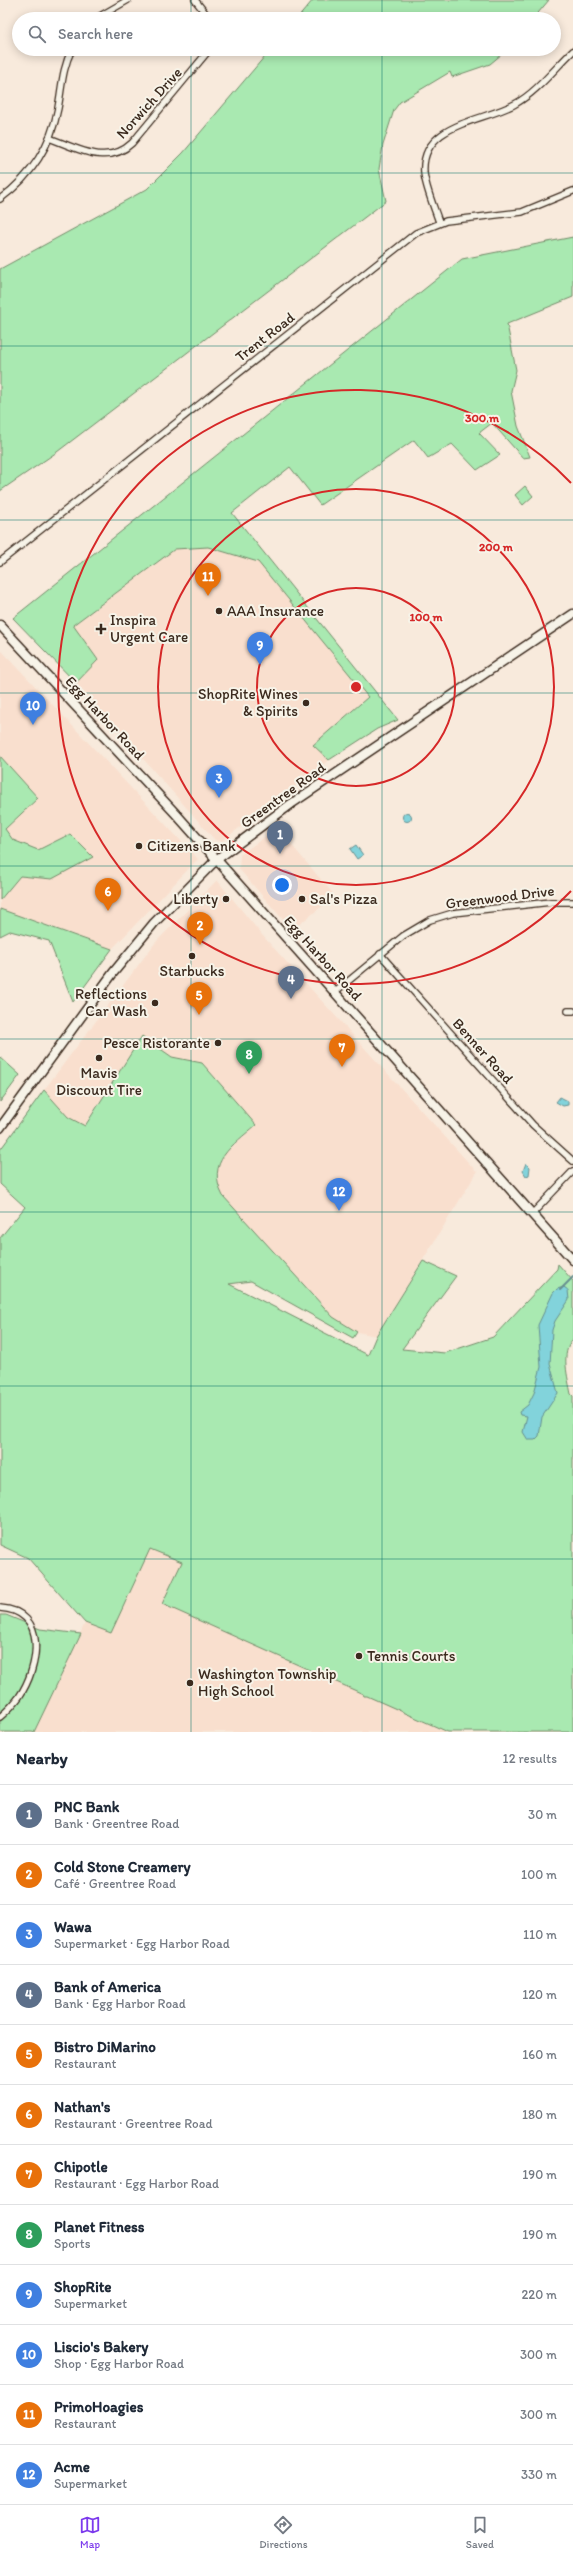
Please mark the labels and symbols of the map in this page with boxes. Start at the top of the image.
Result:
street label: Norwich Drive [112,64,186,142]
street label: Trent Road [232,308,299,366]
text: 300 m [465,411,500,425]
text: 200 m [479,540,514,554]
pin: 11 [195,563,221,596]
place label: AAA Insurance [227,602,324,620]
marker: AAA Insurance [214,606,224,616]
text: 100 m [409,610,443,624]
place label: Inspira Urgent Care [110,611,188,646]
marker: Inspira Urgent Care [95,623,107,635]
pin: 9 [247,632,273,665]
street label: Egg Harbor Road [62,672,148,764]
centre of rings [349,680,363,694]
place label: ShopRite Wines & Spirits [198,685,298,720]
pin: 10 [20,692,46,725]
marker: ShopRite Wines & Spirits [301,698,311,708]
street label: Greentree Road [237,758,330,832]
pin: 3 [206,765,232,798]
pin: 1 [267,821,293,854]
place label: Citizens Bank [147,837,236,855]
marker: Citizens Bank [134,841,144,851]
your location [272,875,292,895]
pin: 6 [95,878,121,911]
street label: Greenwood Drive [445,881,555,913]
place label: Liberty [173,890,218,908]
place label: Sal's Pizza [310,890,378,908]
marker: Liberty [221,894,231,904]
marker: Sal's Pizza [297,894,307,904]
pin: 2 [187,912,213,945]
street label: Egg Harbor Road [280,912,366,1004]
marker: Starbucks [187,951,197,961]
place label: Starbucks [159,962,225,980]
pin: 4 [278,966,304,999]
pin: 5 [186,982,212,1015]
place label: Reflections Car Wash [75,985,147,1020]
marker: Reflections Car Wash [150,998,160,1008]
street label: Benner Road [449,1014,518,1088]
place label: Pesce Ristorante [103,1034,210,1052]
pin: 7 [329,1034,355,1067]
marker: Pesce Ristorante [213,1038,223,1048]
pin: 8 [236,1041,262,1074]
marker: Mavis Discount Tire [94,1053,104,1063]
place label: Mavis Discount Tire [56,1064,142,1099]
pin: 12 [326,1178,352,1211]
place label: Tennis Courts [367,1647,456,1665]
marker: Tennis Courts [354,1651,364,1661]
place label: Washington Township High School [198,1665,336,1700]
marker: Washington Township High School [185,1678,195,1688]

